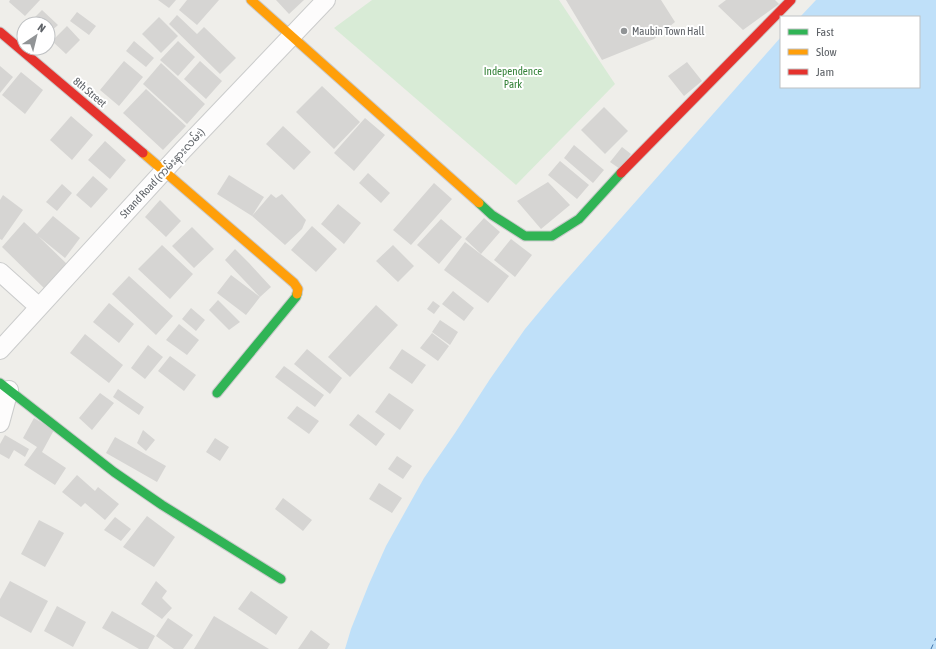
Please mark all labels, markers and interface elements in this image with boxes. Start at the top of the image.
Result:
north arrow [16,16,56,56]
legend [780,16,920,88]
text: N [36,21,48,35]
place label: Maubin Town Hall [632,25,704,37]
text: Fast [816,25,834,39]
marker: Maubin Town Hall [619,26,629,36]
text: Slow [816,45,837,59]
park label: Independence Park [484,65,542,90]
text: Jam [816,65,834,79]
street label: 8th Street [71,75,109,109]
street label: Strand Road (ကမ်းနားလမ်း) [117,125,209,222]

